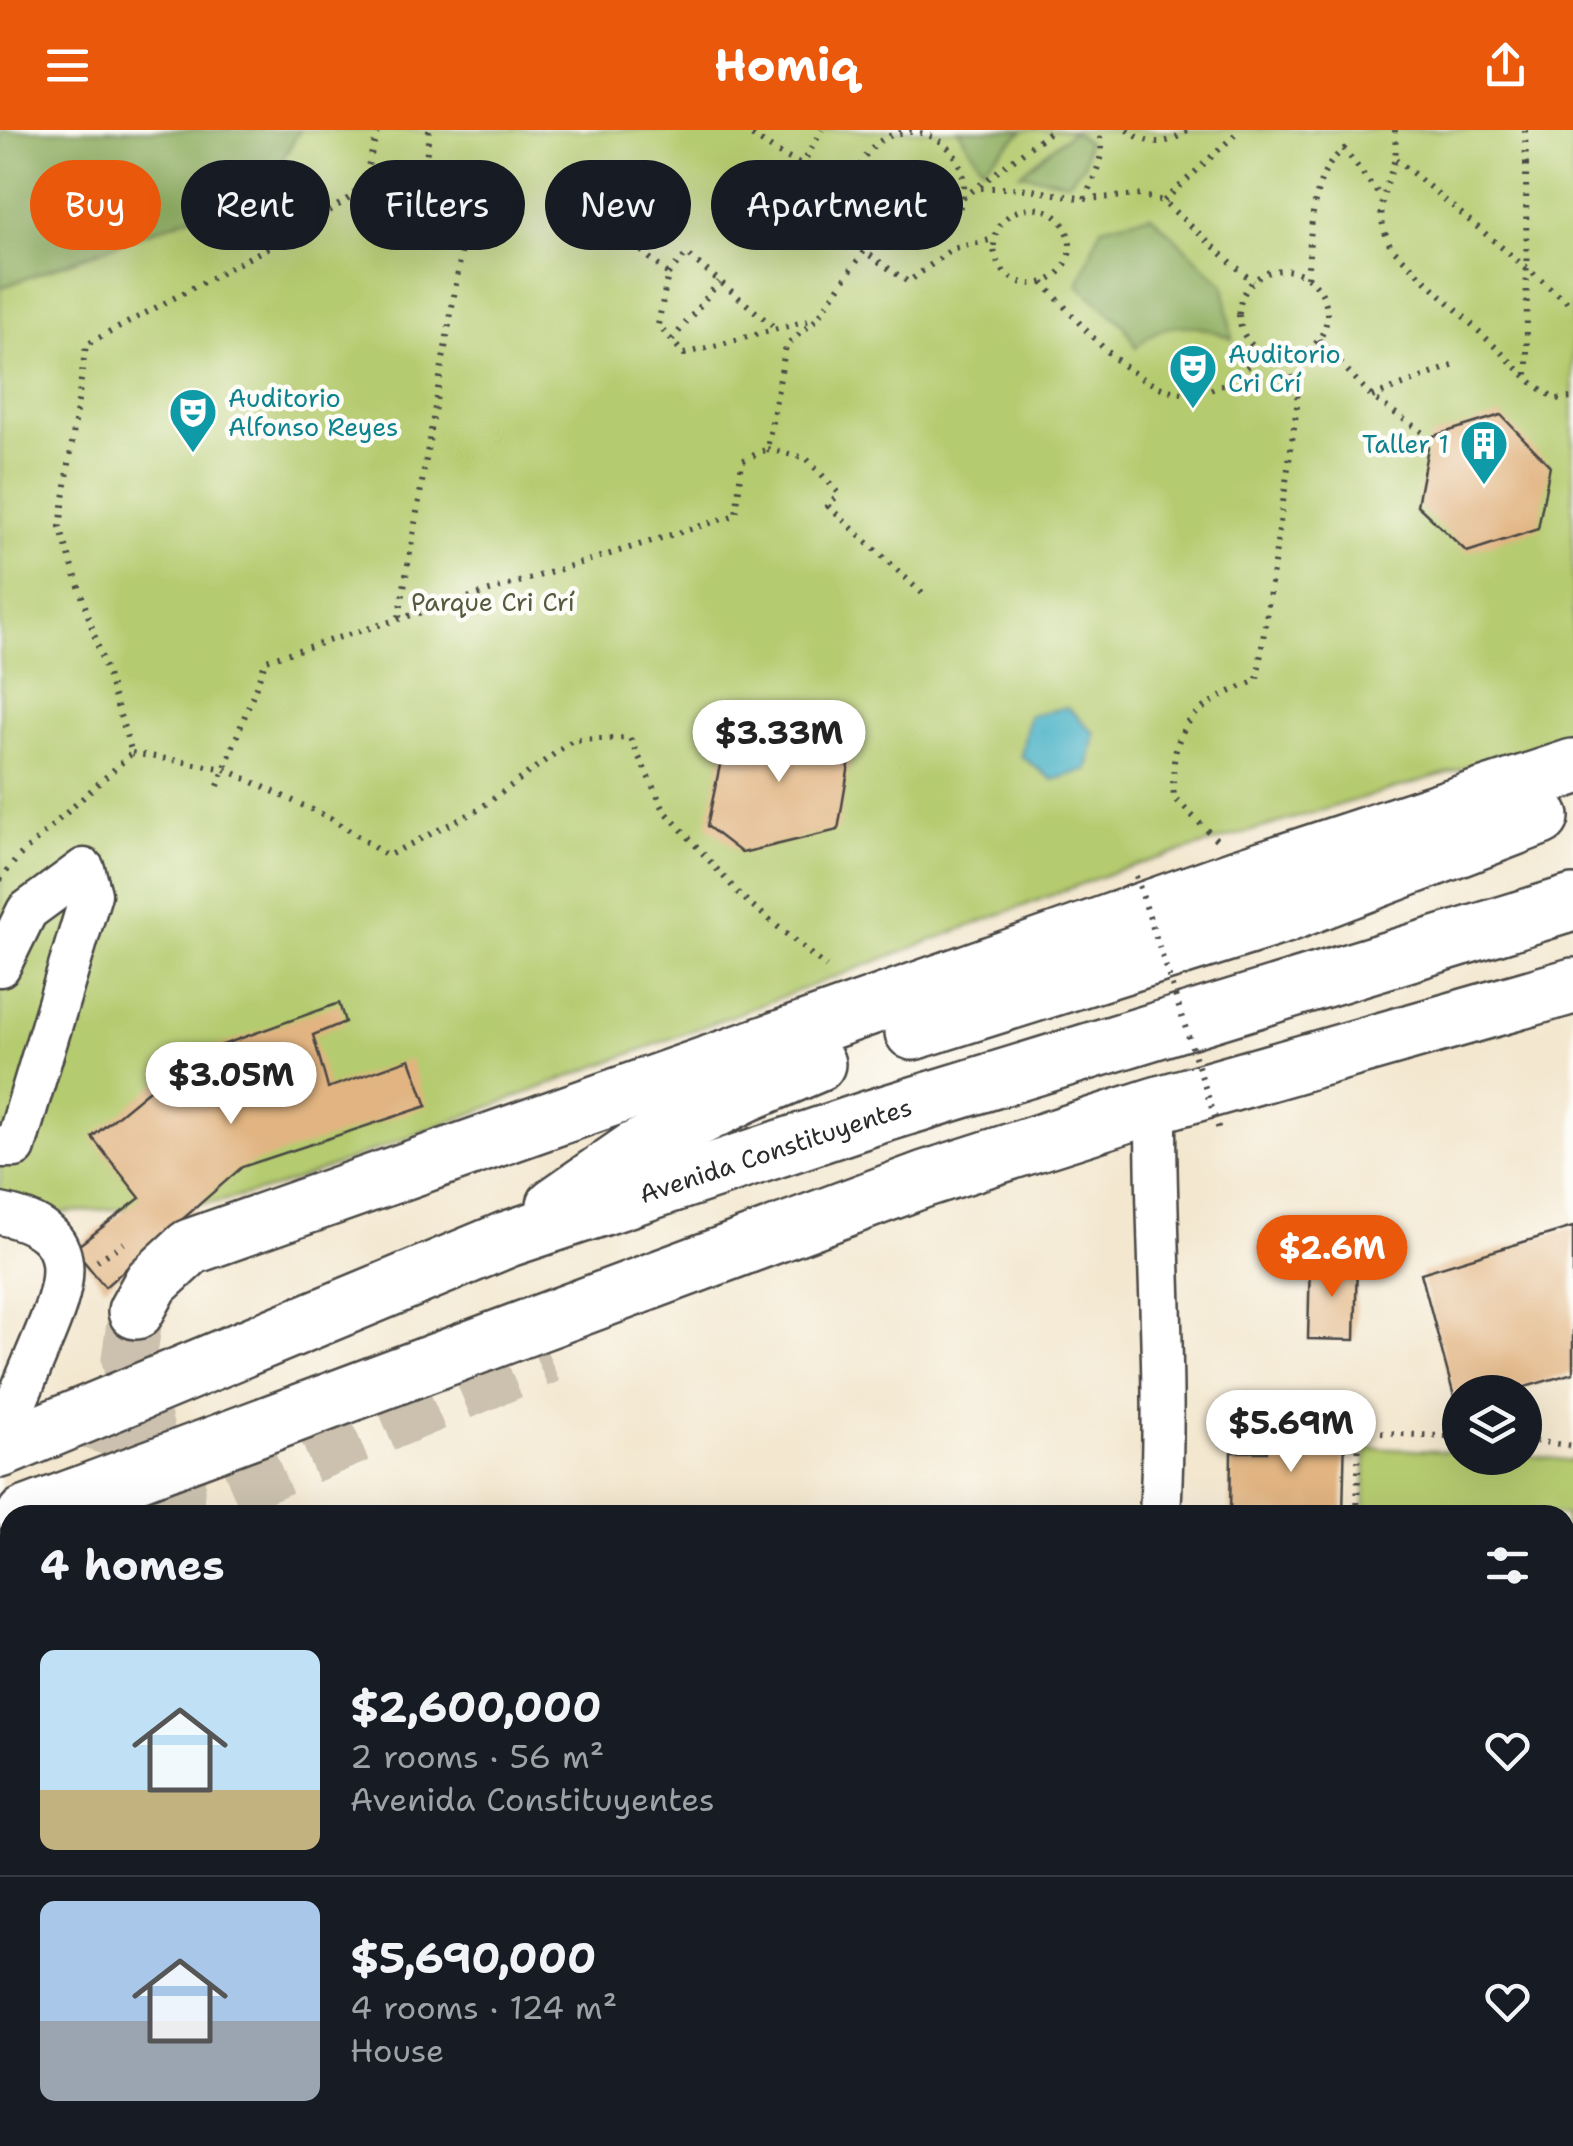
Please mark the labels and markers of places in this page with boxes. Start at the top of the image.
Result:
place label: Auditorio Cri Crí [1228,337,1341,400]
theatre icon: Auditorio Cri Crí [1167,342,1219,410]
place label: Auditorio Alfonso Reyes [228,381,398,444]
theatre icon: Auditorio Alfonso Reyes [167,386,219,454]
building icon: Taller 1 [1458,418,1510,486]
place label: Taller 1 [1362,427,1449,461]
pin: $3.33M [698,700,860,785]
pin: $3.05M [150,1042,312,1127]
pin: $2.6M [1262,1215,1402,1300]
pin: $5.69M [1210,1390,1372,1475]

